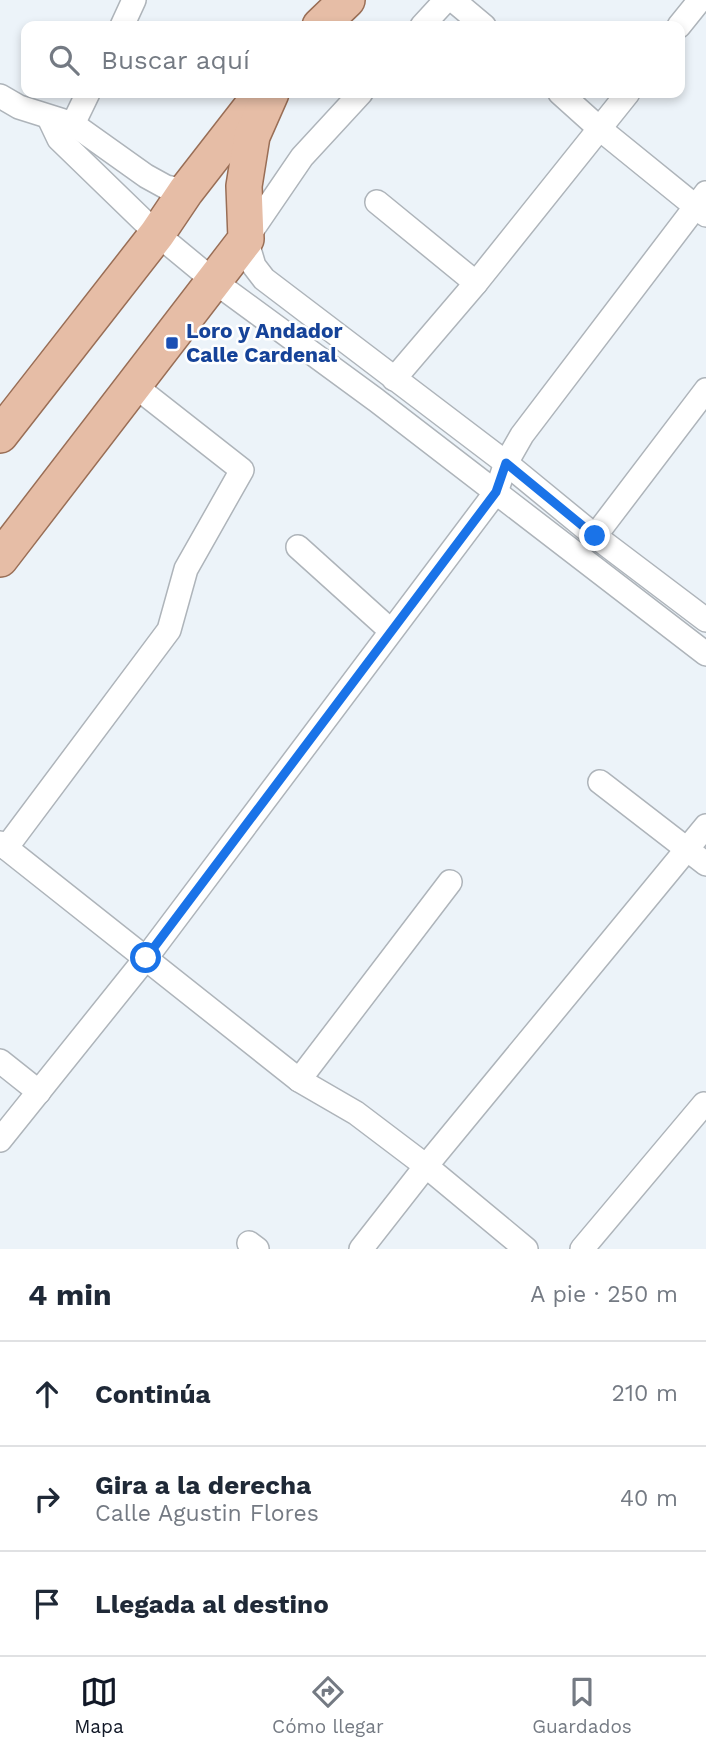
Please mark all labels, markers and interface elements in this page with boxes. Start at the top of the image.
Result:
search box [21,21,685,98]
icon: search [45,41,83,79]
text: Buscar aquí [101,45,250,75]
place label: Loro y Andador Calle Cardenal [186,318,343,367]
marker: Loro y Andador Calle Cardenal [164,335,180,351]
route end [579,520,610,551]
route start [130,942,161,973]
text: 4 min [28,1277,112,1312]
text: A pie · 250 m [530,1281,678,1308]
icon: ahead [28,1375,66,1413]
text: Continúa [95,1379,211,1409]
text: 210 m [612,1380,678,1407]
text: Gira a la derecha [95,1470,311,1500]
icon: right [28,1480,66,1518]
text: 40 m [620,1485,678,1512]
text: Calle Agustin Flores [95,1500,319,1527]
icon: arrive [28,1585,66,1623]
text: Llegada al destino [95,1589,329,1619]
tab: Mapa [74,1673,124,1738]
tab: Cómo llegar [272,1673,384,1738]
tab: Guardados [532,1673,632,1738]

